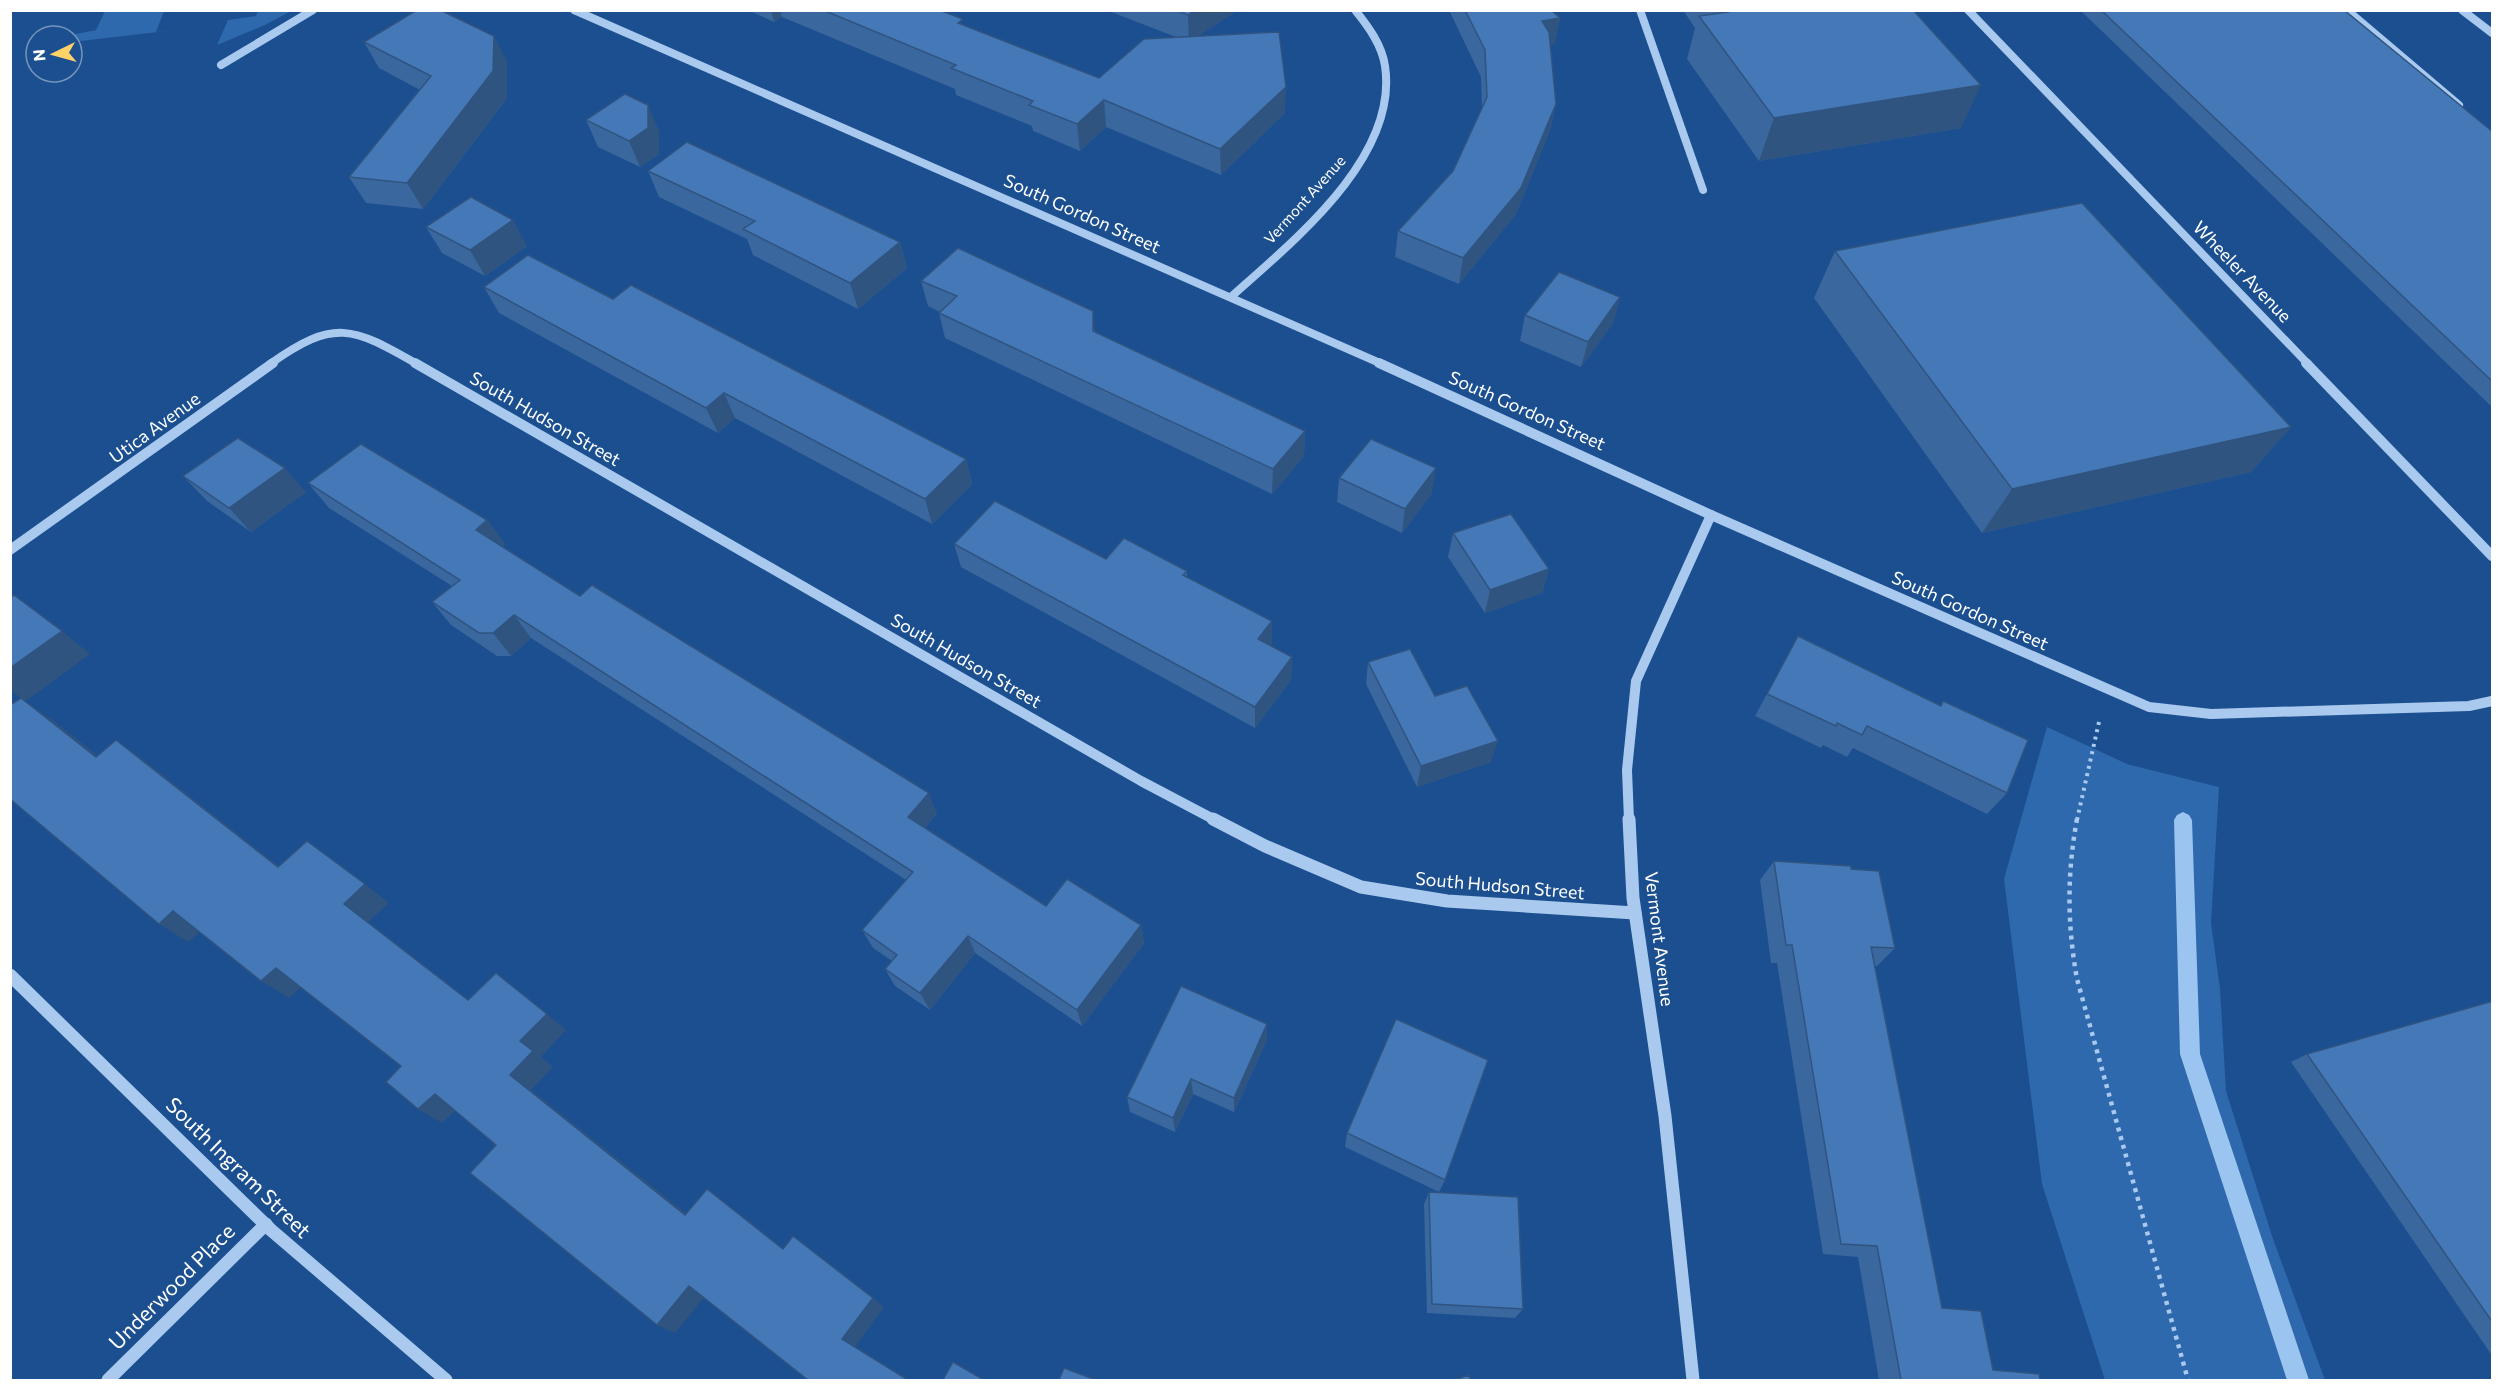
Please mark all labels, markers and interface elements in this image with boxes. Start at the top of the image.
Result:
north arrow [24,24,84,84]
text: N [29,49,49,62]
street label: Vermont Avenue [1260,151,1349,247]
street label: South Gordon Street [1001,169,1164,258]
street label: Wheeler Avenue [2189,216,2297,327]
street label: South Hudson Street [466,366,625,470]
street label: South Gordon Street [1446,366,1609,455]
street label: Utica Avenue [105,387,204,468]
street label: South Gordon Street [1889,566,2052,655]
street label: South Hudson Street [887,608,1046,712]
street label: South Hudson Street [1414,867,1586,903]
street label: Vermont Avenue [1641,870,1679,1007]
street label: South Ingram Street [162,1091,317,1242]
street label: Underwood Place [103,1218,239,1354]

